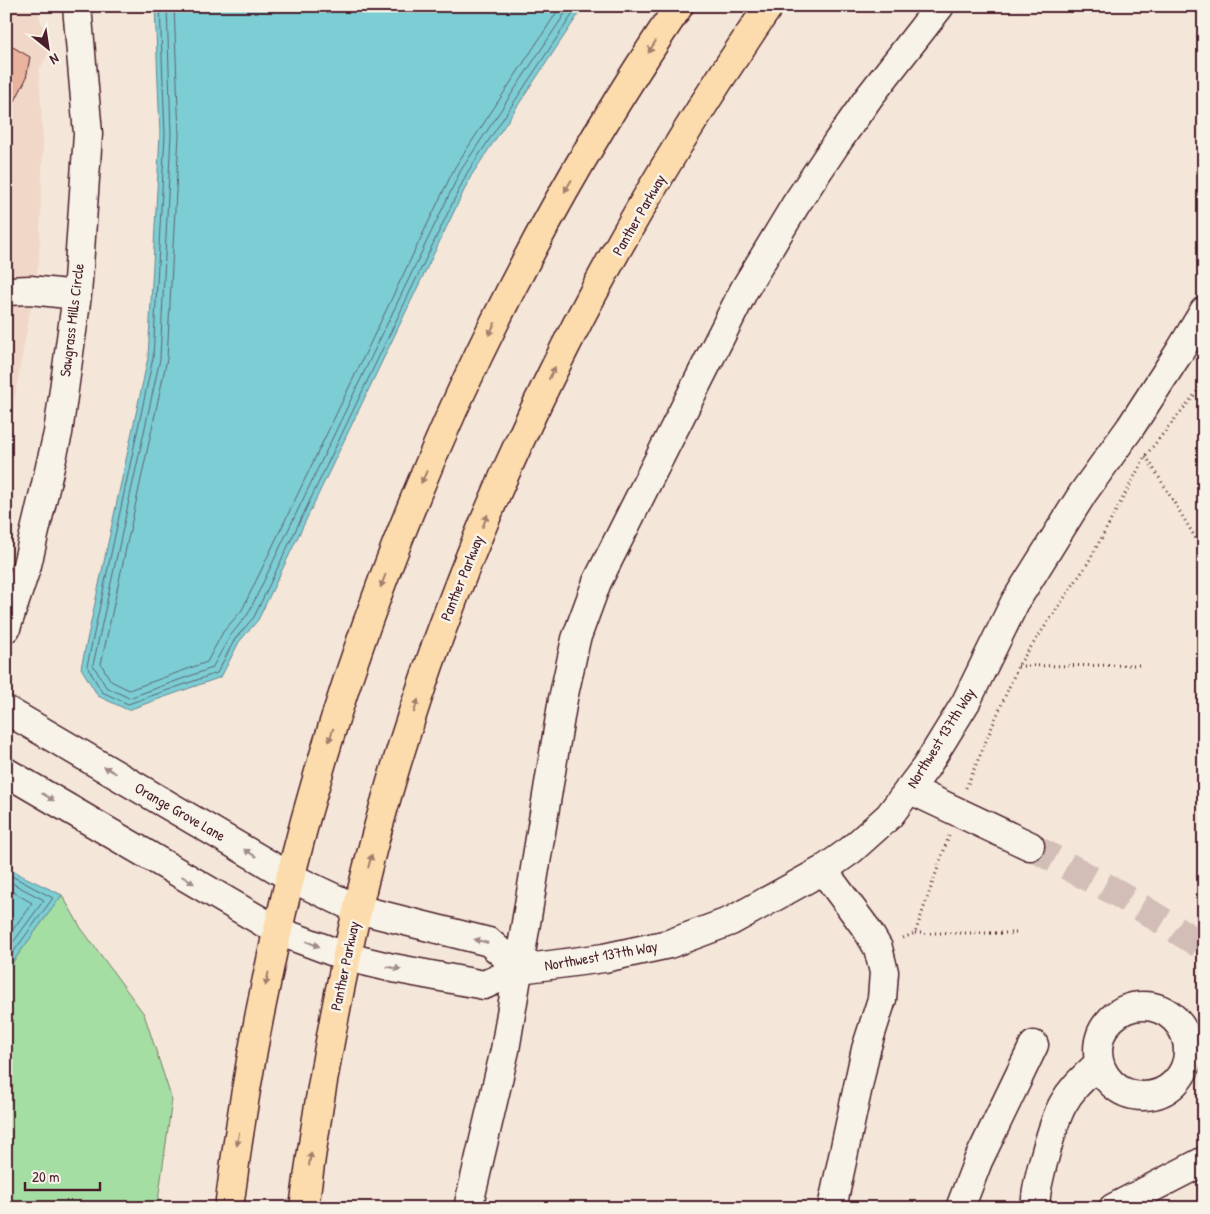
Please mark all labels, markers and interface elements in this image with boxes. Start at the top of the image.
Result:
north arrow [22,22,72,72]
one-way arrow [647,40,657,54]
text: N [46,50,63,70]
street label: Panther Parkway [607,170,670,259]
one-way arrow [563,179,572,192]
street label: Sawgrass Mills Circle [54,262,89,378]
one-way arrow [488,322,496,337]
one-way arrow [548,366,556,380]
one-way arrow [419,470,427,484]
one-way arrow [482,514,490,528]
street label: Panther Parkway [435,532,488,624]
one-way arrow [379,574,387,589]
street label: Northwest 137th Way [901,684,980,792]
one-way arrow [412,698,420,713]
one-way arrow [327,728,335,743]
one-way arrow [103,766,116,775]
street label: Orange Grove Lane [131,777,229,846]
one-way arrow [41,793,56,801]
one-way arrow [243,848,256,857]
one-way arrow [366,854,374,869]
one-way arrow [182,875,195,884]
street label: Panther Parkway [325,919,364,1012]
street label: Northwest 137th Way [543,935,659,976]
one-way arrow [474,936,489,944]
one-way arrow [305,941,320,948]
one-way arrow [387,964,402,972]
one-way arrow [263,971,271,987]
one-way arrow [234,1131,242,1147]
one-way arrow [307,1151,315,1167]
scale bar [25,1159,100,1191]
text: 20 m [32,1166,59,1187]

